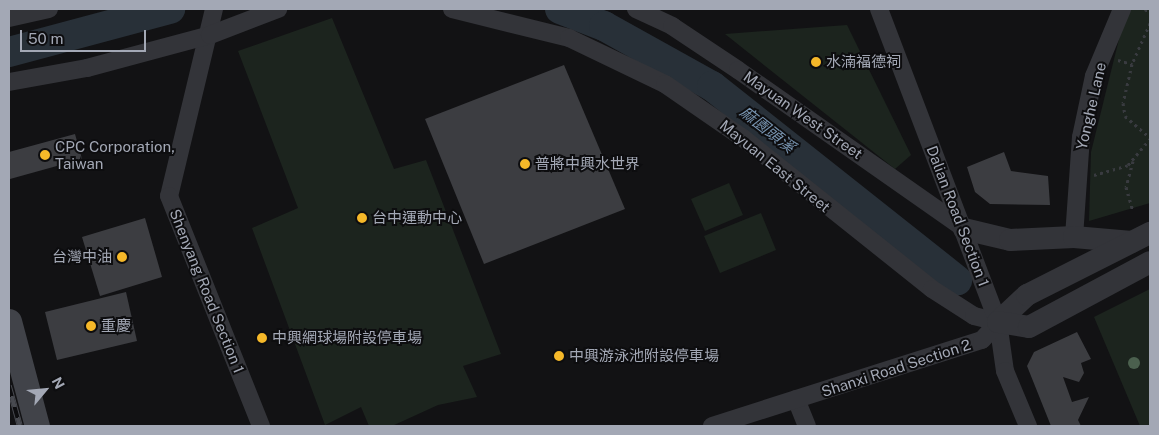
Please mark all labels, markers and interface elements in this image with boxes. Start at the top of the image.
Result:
scale bar [22,20,149,52]
text: 50 m [28,30,63,47]
place label: 水湳福德祠 [826,53,901,71]
marker: 水湳福德祠 [810,56,822,68]
street label: Yonghe Lane [1072,60,1110,152]
street label: Mayuan West Street [740,67,866,163]
water label: 麻園頭溪 [736,103,798,157]
street label: Mayuan East Street [716,116,834,216]
place label: CPC Corporation, Taiwan [55,137,175,172]
street label: Dalian Road Section 1 [923,143,993,289]
marker: CPC Corporation, Taiwan [39,149,51,161]
place label: 普將中興水世界 [535,155,640,173]
marker: 普將中興水世界 [519,158,531,170]
street label: Shenyang Road Section 1 [166,206,248,376]
place label: 台中運動中心 [372,209,462,227]
marker: 台中運動中心 [356,212,368,224]
place label: 台灣中油 [52,248,112,266]
marker: 台灣中油 [116,251,128,263]
place label: 重慶 [101,317,131,335]
marker: 重慶 [85,320,97,332]
place label: 中興網球場附設停車場 [272,329,422,347]
marker: 中興網球場附設停車場 [256,332,268,344]
street label: Shanxi Road Section 2 [819,335,973,401]
place label: 中興游泳池附設停車場 [569,347,719,365]
marker: 中興游泳池附設停車場 [553,350,565,362]
north arrow [20,365,70,415]
text: N [49,374,68,392]

